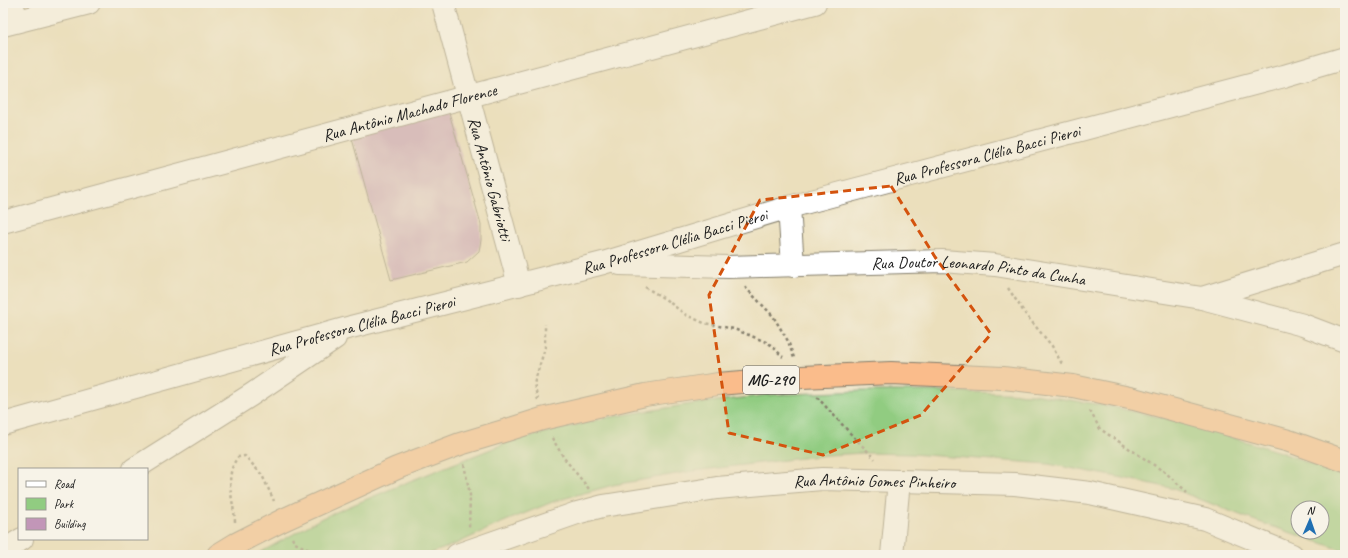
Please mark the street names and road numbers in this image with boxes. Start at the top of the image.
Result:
street label: Rua Antônio Machado Florence [320,79,500,146]
street label: Rua Antônio Gabriotti [464,115,518,245]
street label: Rua Professora Clélia Bacci Pieroi [891,120,1084,189]
street label: Rua Professora Clélia Bacci Pieroi [580,203,771,278]
street label: Rua Doutor Leonardo Pinto da Cunha [871,250,1088,290]
street label: Rua Professora Clélia Bacci Pieroi [266,290,459,360]
road number: MG-290 [743,366,799,394]
street label: Rua Antônio Gomes Pinheiro [792,468,957,493]

